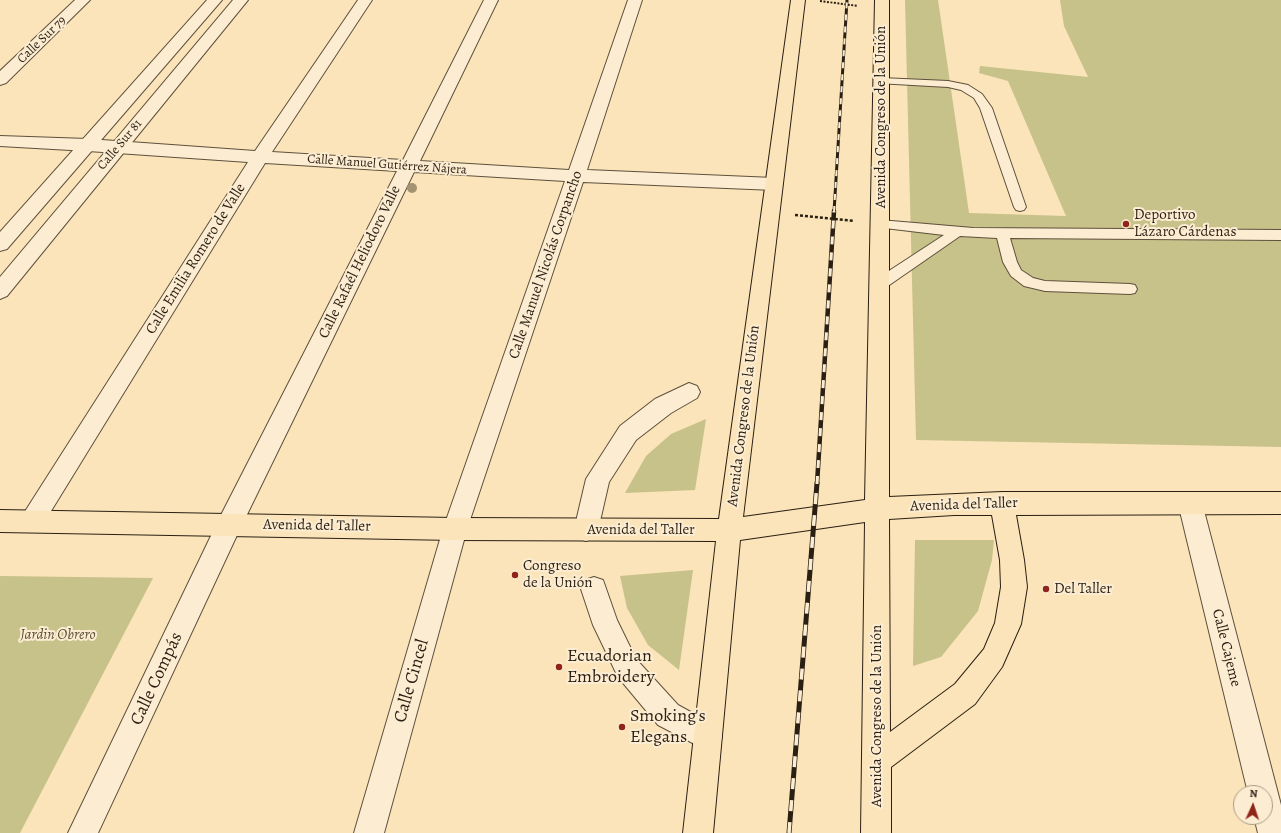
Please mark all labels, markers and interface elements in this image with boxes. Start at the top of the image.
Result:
street label: Calle Sur 79 [14,13,70,67]
street label: Avenida Congreso de la Unión [872,26,890,208]
street label: Calle Sur 81 [94,117,146,173]
street label: Calle Manuel Gutiérrez Nájera [307,152,467,178]
street label: Calle Manuel Nicolás Corpancho [505,168,587,362]
street label: Calle Emilia Romero de Valle [142,180,250,338]
street label: Calle Rafaél Heliodoro Valle [315,183,405,341]
place label: Deportivo Lázaro Cárdenas [1134,206,1237,241]
marker: Deportivo Lázaro Cárdenas [1121,219,1131,229]
street label: Avenida Congreso de la Unión [724,324,764,508]
street label: Avenida del Taller [910,494,1018,516]
street label: Avenida del Taller [263,516,371,536]
street label: Avenida del Taller [587,521,695,539]
place label: Congreso de la Unión [523,557,592,592]
marker: Congreso de la Unión [510,570,520,580]
place label: Del Taller [1054,580,1112,598]
marker: Del Taller [1041,584,1051,594]
street label: Calle Cajeme [1208,607,1244,689]
street label: Avenida Congreso de la Unión [868,625,886,807]
park label: Jardin Obrero [20,626,96,644]
street label: Calle Compás [126,629,188,729]
street label: Calle Cincel [390,637,434,725]
place label: Ecuadorian Embroidery [567,646,655,688]
marker: Ecuadorian Embroidery [554,662,564,672]
place label: Smoking's Elegans [630,706,706,748]
marker: Smoking's Elegans [617,722,627,732]
north arrow [1233,785,1273,825]
text: N [1249,786,1258,801]

